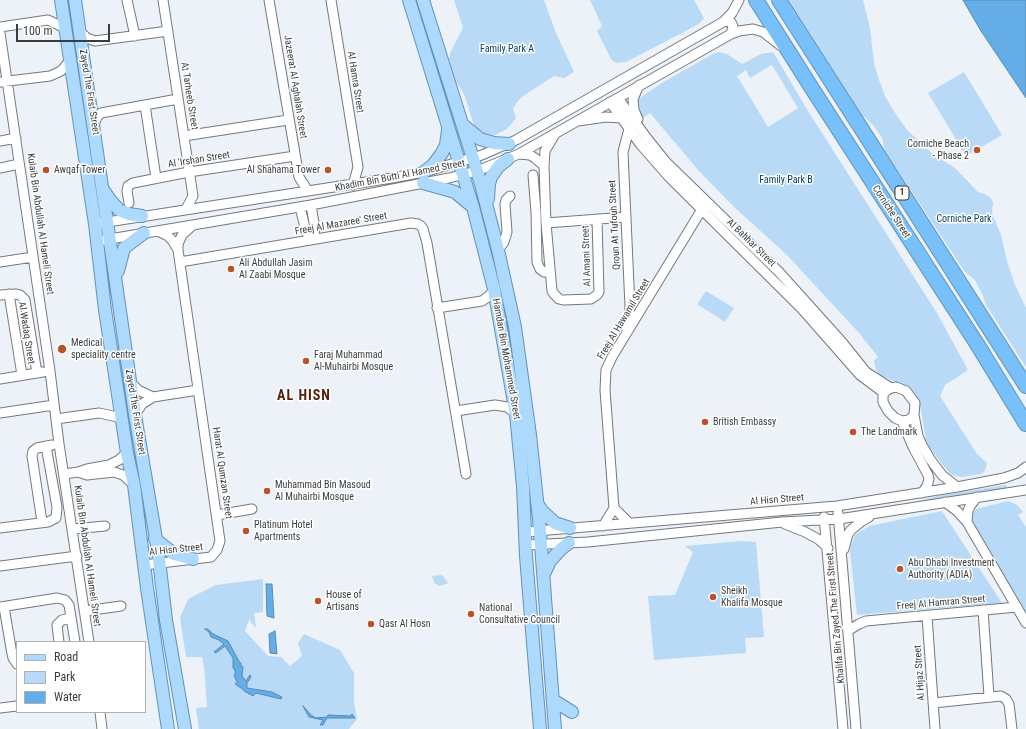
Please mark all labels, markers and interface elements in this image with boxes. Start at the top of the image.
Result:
scale bar [18,16,112,42]
text: 100 m [23,24,53,38]
street label: Jazeerat Al Aghalah Street [281,34,309,140]
park label: Family Park A [480,43,534,55]
street label: Zayed The First Street [76,48,102,136]
street label: Al Hamra Street [344,50,366,114]
street label: At Tarheeb Street [178,61,200,131]
place label: Corniche Beach - Phase 2 [907,138,969,162]
marker: Corniche Beach - Phase 2 [972,145,982,155]
street label: Al 'Irshan Street [167,149,231,171]
street label: Kulaib Bin Abdullah Al Hameli Street [24,153,56,295]
street label: Khadim Bin Butti Al Hamed Street [334,158,466,194]
place label: Awqaf Tower [54,164,105,176]
place label: Al Shahama Tower [247,164,320,176]
marker: Awqaf Tower [41,165,51,175]
marker: Al Shahama Tower [323,165,333,175]
park label: Family Park B [759,174,813,186]
street label: Qroun At Tufouh Street [607,180,623,270]
street label: Corniche Street [869,183,913,241]
road number: 1 [895,186,909,200]
street label: Freej Al Mazaree' Street [294,210,388,238]
park label: Corniche Park [936,213,992,225]
street label: Al Bahhar Street [724,217,778,269]
street label: Al Amani Street [580,225,594,287]
place label: Ali Abdullah Jasim Al Zaabi Mosque [239,257,313,280]
marker: Ali Abdullah Jasim Al Zaabi Mosque [226,264,236,274]
street label: Freej Al Hawamil Street [595,276,653,362]
street label: Hamdan Bin Mohammed Street [489,297,523,421]
street label: Al Wadaq Street [15,301,37,365]
place label: Medical speciality centre [71,337,136,360]
marker: Medical speciality centre [56,343,68,355]
place label: Faraj Muhammad Al-Muhairbi Mosque [314,349,393,372]
marker: Faraj Muhammad Al-Muhairbi Mosque [301,356,311,366]
street label: Zayed The First Street [122,368,148,456]
district label: AL HISN [277,388,331,404]
place label: British Embassy [713,416,776,428]
marker: British Embassy [700,417,710,427]
street label: Harat Al Qumzan Street [210,426,234,520]
place label: The Landmark [861,426,917,438]
marker: The Landmark [848,427,858,437]
place label: Muhammad Bin Masoud Al Muhairbi Mosque [275,479,371,502]
street label: Kulaib Bin Abdullah Al Hameli Street [71,485,103,627]
marker: Muhammad Bin Masoud Al Muhairbi Mosque [262,486,272,496]
street label: Al Hisn Street [750,492,804,508]
place label: Platinum Hotel Apartments [254,519,313,542]
marker: Platinum Hotel Apartments [241,526,251,536]
street label: Al Hisn Street [149,541,203,559]
street label: Khalifa Bin Zayed The First Street [824,552,848,684]
place label: Abu Dhabi Investment Authority (ADIA) [908,557,994,580]
marker: Abu Dhabi Investment Authority (ADIA) [895,564,905,574]
place label: Sheikh Khalifa Mosque [721,585,783,608]
place label: House of Artisans [326,589,362,612]
marker: Sheikh Khalifa Mosque [708,592,718,602]
street label: Freej Al Hamran Street [896,593,986,613]
marker: House of Artisans [313,596,323,606]
place label: National Consultative Council [479,602,560,626]
marker: National Consultative Council [466,609,476,619]
place label: Qasr Al Hosn [379,618,431,630]
marker: Qasr Al Hosn [366,619,376,629]
legend [16,641,146,713]
street label: Al Hijaz Street [912,645,928,701]
text: Road [54,650,78,664]
text: Park [54,670,75,684]
text: Water [54,690,82,704]

